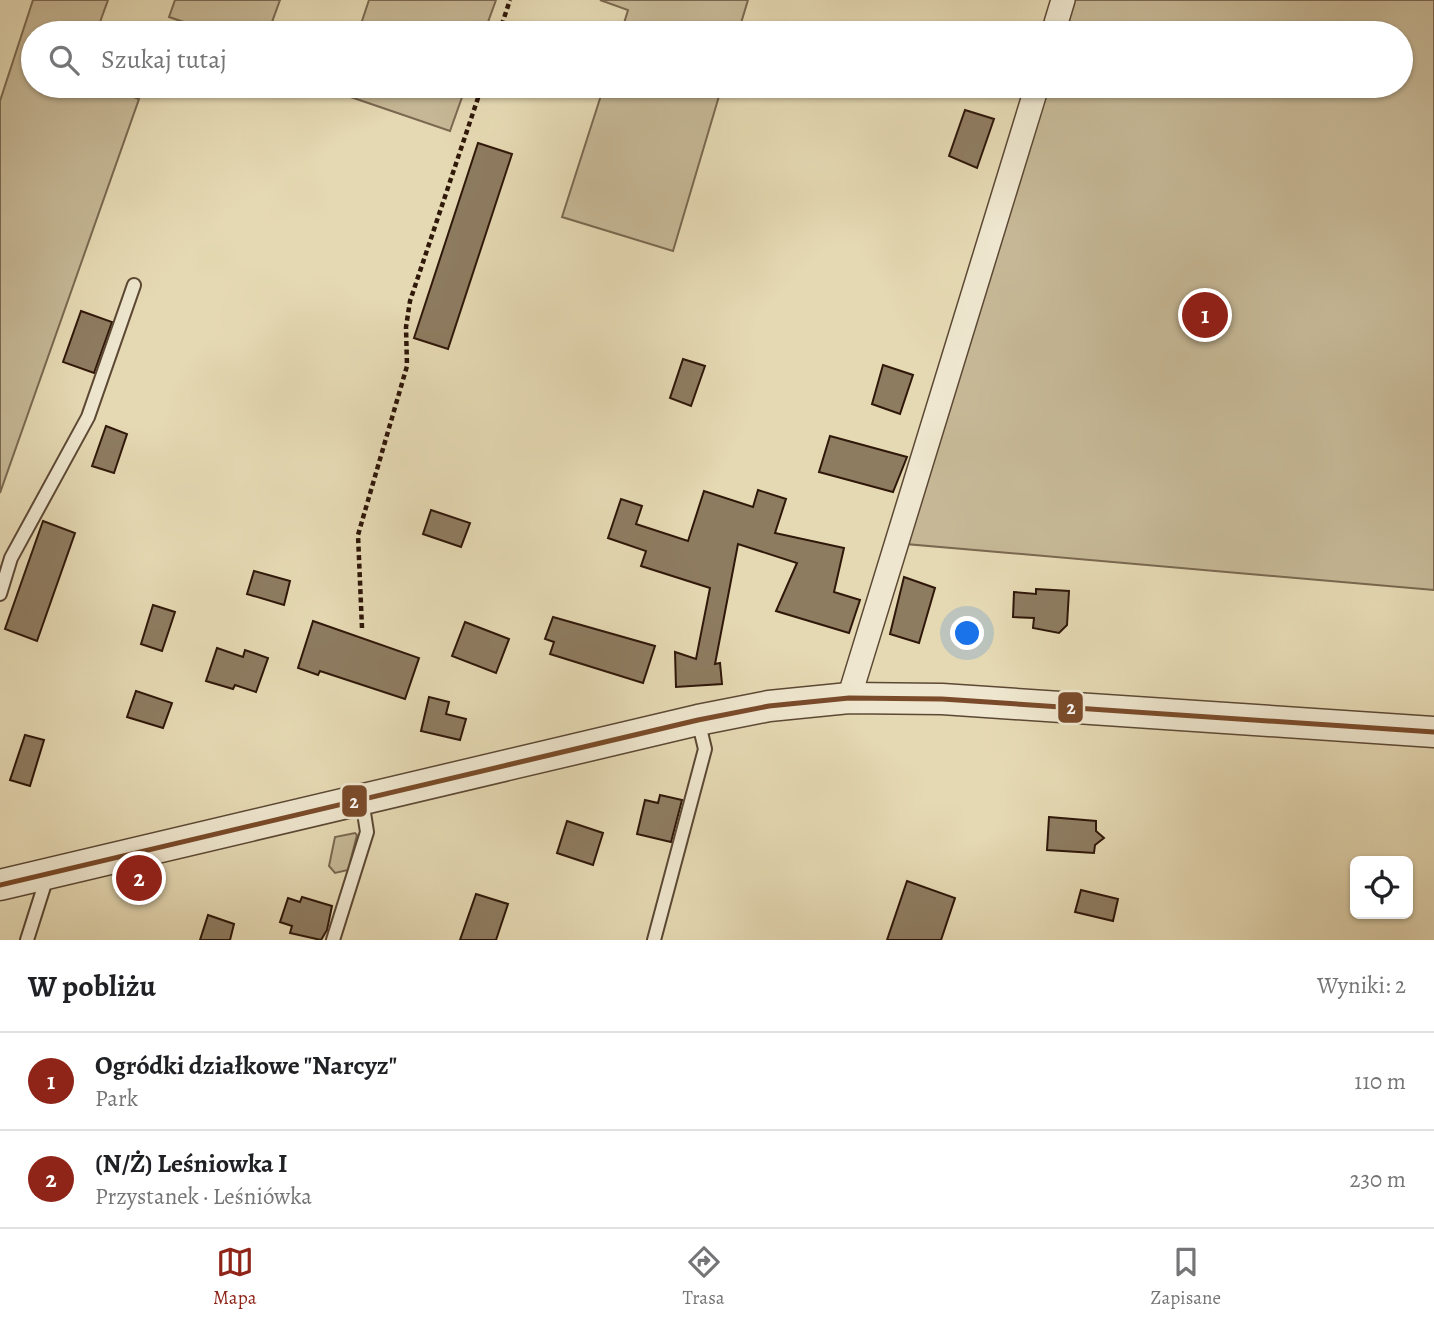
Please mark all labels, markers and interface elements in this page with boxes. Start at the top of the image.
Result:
search box [21,21,1413,98]
icon: search [45,41,83,79]
text: Szukaj tutaj [101,42,227,77]
pin: 1 [1182,289,1228,341]
your location [950,616,984,650]
line badge: 2 [1057,691,1084,724]
text: 2 [1066,695,1076,721]
line badge: 2 [341,784,368,818]
text: 2 [349,789,359,815]
pin: 2 [116,852,162,904]
map controls [1350,856,1413,919]
button: locate [1350,856,1413,919]
text: W pobliżu [28,966,156,1006]
text: Wyniki: 2 [1317,970,1406,1001]
text: Ogródki działkowe "Narcyz" [95,1048,397,1083]
text: 1 [47,1066,55,1097]
text: 110 m [1354,1066,1406,1097]
text: Park [95,1083,138,1114]
text: (N/Ż) Leśniowka I [95,1146,288,1181]
text: 2 [45,1164,57,1195]
text: 230 m [1350,1164,1406,1195]
text: Przystanek · Leśniówka [95,1181,312,1212]
tab: Mapa [213,1243,257,1311]
tab: Trasa [682,1243,725,1311]
tab: Zapisane [1151,1243,1221,1311]

